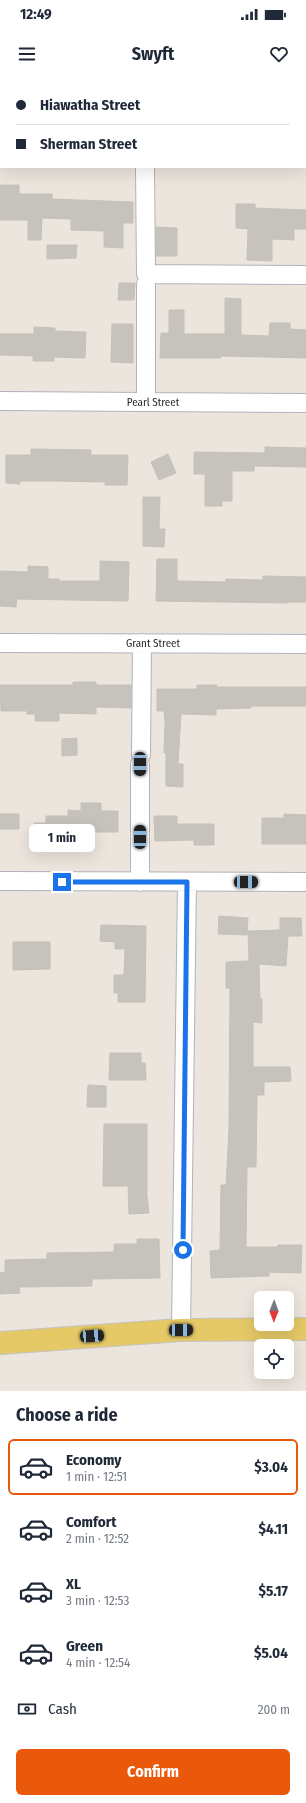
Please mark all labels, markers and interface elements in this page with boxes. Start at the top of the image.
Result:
text: 12:49 [20,5,52,23]
icon: menu [16,43,38,65]
text: Swyft [132,43,174,65]
icon: heart [268,43,290,65]
text: Hiawatha Street [40,96,140,114]
text: Sherman Street [40,135,137,153]
street label: Pearl Street [127,396,180,409]
street label: Grant Street [126,637,181,650]
car [134,752,146,776]
callout: 1 min [29,824,95,852]
car [134,825,146,849]
text: 1 min [48,830,76,845]
route end [53,873,71,891]
car [234,876,258,888]
route start [174,1241,192,1259]
north arrow [254,1291,294,1331]
map controls [254,1291,294,1379]
car [169,1324,193,1336]
car [80,1329,104,1343]
button: locate [254,1339,294,1379]
text: Choose a ride [16,1404,118,1426]
icon: car [18,1449,54,1485]
text: Economy [66,1451,121,1469]
text: $3.04 [254,1458,288,1476]
text: 1 min · 12:51 [66,1469,127,1484]
icon: car [18,1511,54,1547]
text: Comfort [66,1513,117,1531]
text: $4.11 [258,1520,288,1538]
text: 2 min · 12:52 [66,1531,129,1546]
icon: car [18,1573,54,1609]
text: XL [66,1575,81,1593]
text: $5.17 [258,1582,288,1600]
text: 3 min · 12:53 [66,1593,129,1608]
icon: car [18,1635,54,1671]
text: Green [66,1637,103,1655]
text: $5.04 [254,1644,288,1662]
text: 4 min · 12:54 [66,1655,130,1670]
icon: cash [16,1698,38,1720]
text: Cash [48,1700,77,1718]
text: 200 m [258,1702,290,1717]
button: Confirm [16,1749,290,1795]

